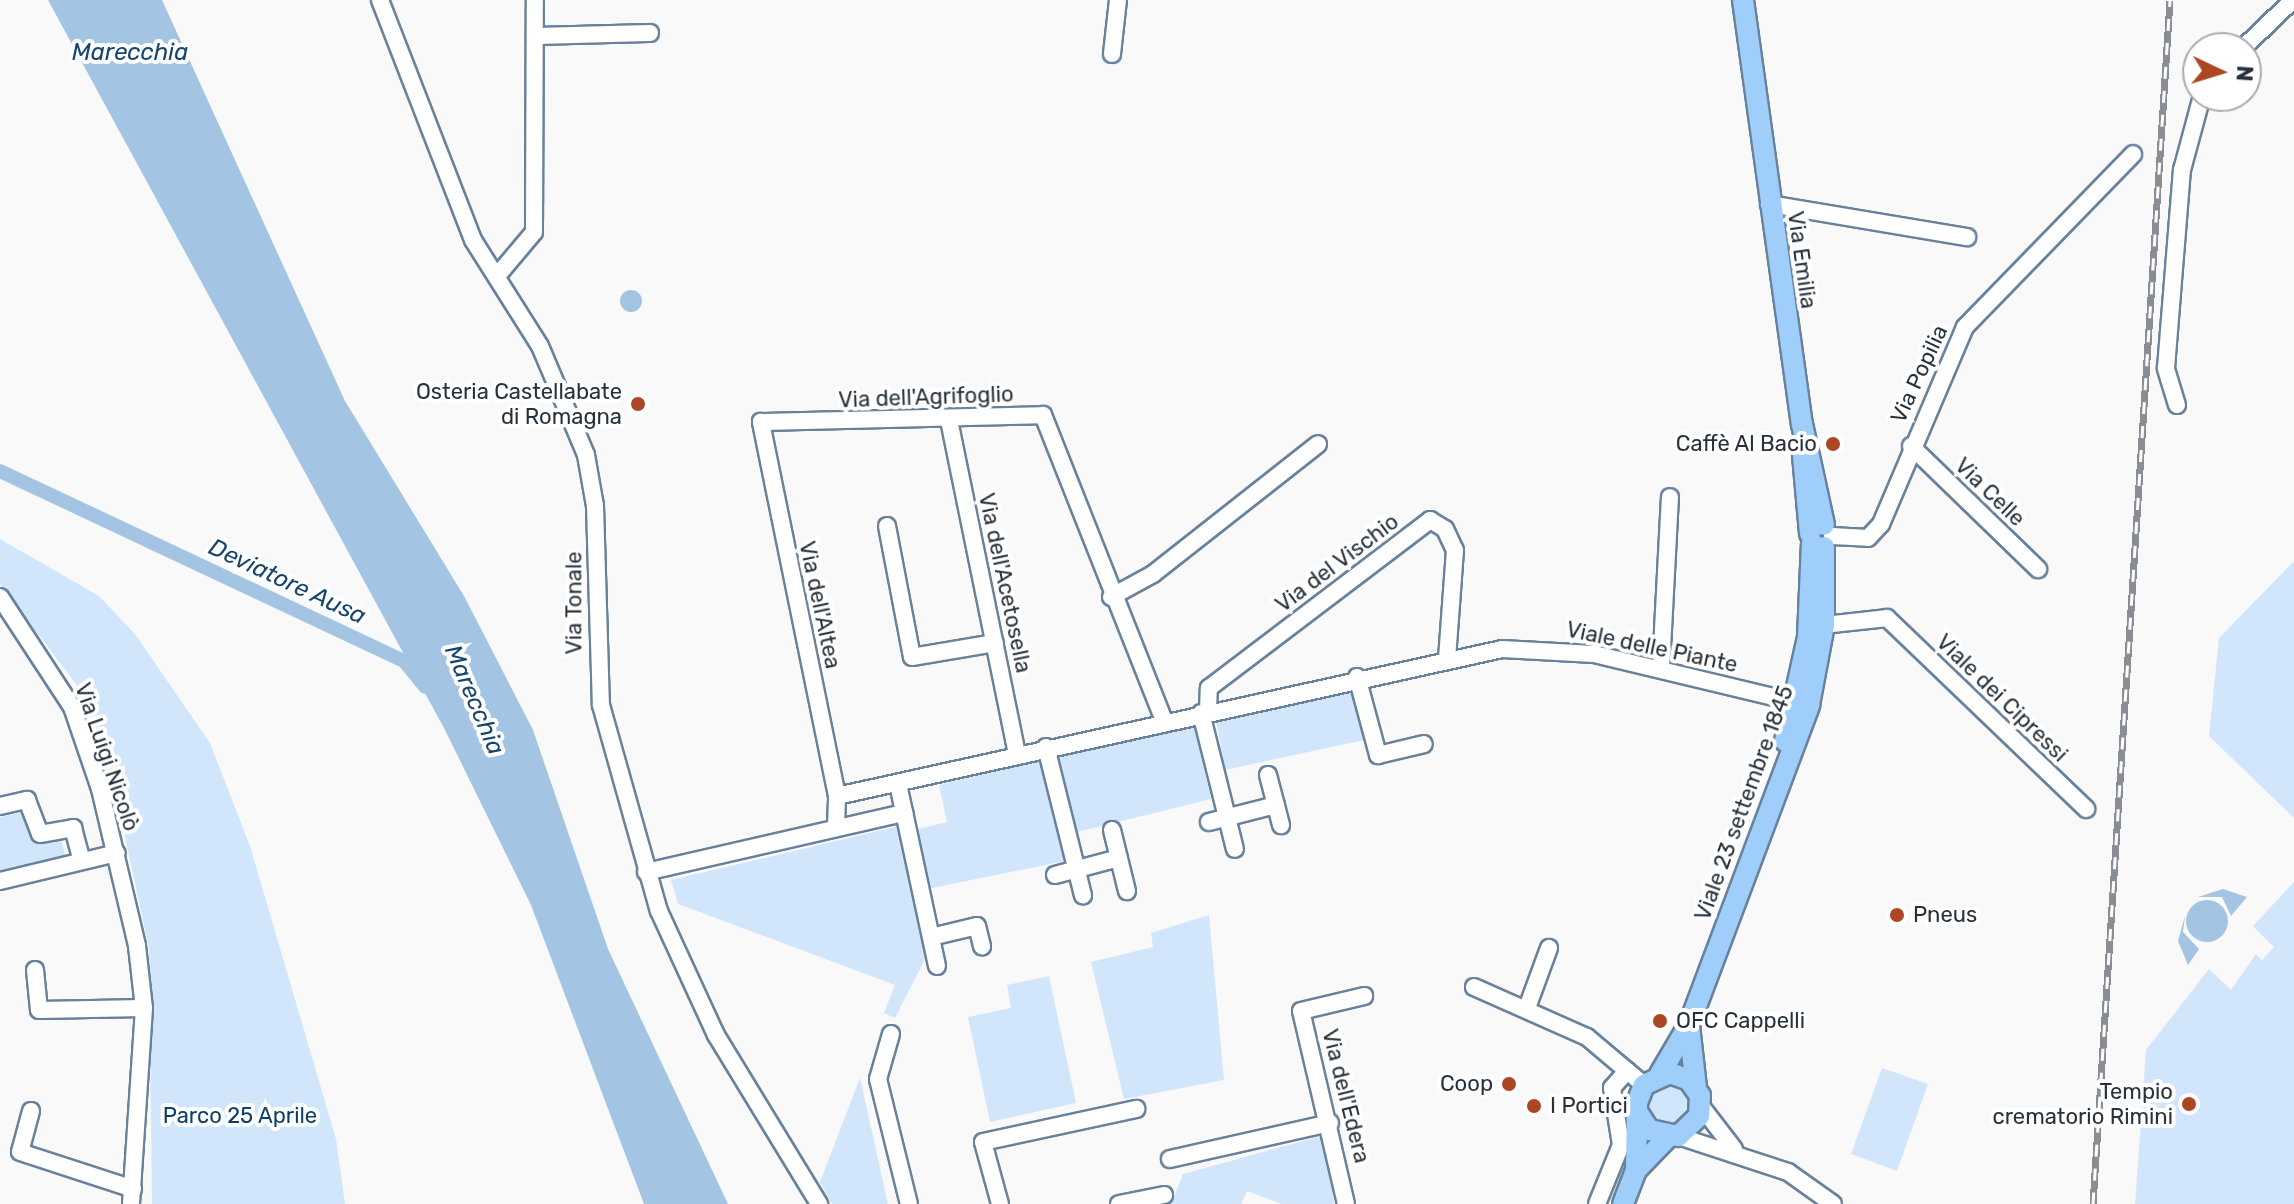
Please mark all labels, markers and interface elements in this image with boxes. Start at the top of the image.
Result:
north arrow [2182,32,2262,112]
water label: Marecchia [72,39,188,67]
text: N [2230,65,2258,82]
street label: Via Emilia [1782,210,1822,310]
street label: Via Popilia [1885,321,1953,427]
place label: Osteria Castellabate di Romagna [416,378,622,430]
street label: Via dell'Agrifoglio [838,381,1014,413]
marker: Osteria Castellabate di Romagna [629,395,647,413]
place label: Caffè Al Bacio [1675,431,1817,457]
marker: Caffè Al Bacio [1824,435,1842,453]
street label: Via Celle [1949,452,2031,532]
street label: Via dell'Acetosella [973,491,1037,675]
street label: Via del Vischio [1270,508,1404,618]
water label: Deviatore Ausa [204,533,370,631]
street label: Via dell'Altea [794,539,846,671]
street label: Via Tonale [561,551,587,655]
street label: Viale delle Piante [1564,616,1740,678]
street label: Viale dei Cipressi [1931,629,2073,767]
water label: Marecchia [438,641,510,759]
street label: Via Luigi Nicolò [69,679,145,835]
street label: Viale 23 settembre 1845 [1689,682,1799,924]
place label: Pneus [1913,902,1977,928]
marker: Pneus [1888,906,1906,924]
place label: OFC Cappelli [1676,1008,1805,1034]
marker: OFC Cappelli [1651,1012,1669,1030]
street label: Via dell'Edera [1317,1026,1375,1166]
place label: Coop [1440,1071,1493,1097]
marker: Coop [1500,1075,1518,1093]
place label: Tempio crematorio Rimini [1993,1078,2173,1130]
place label: I Portici [1550,1093,1628,1119]
marker: Tempio crematorio Rimini [2180,1095,2198,1113]
marker: I Portici [1525,1097,1543,1115]
park label: Parco 25 Aprile [163,1103,317,1129]

